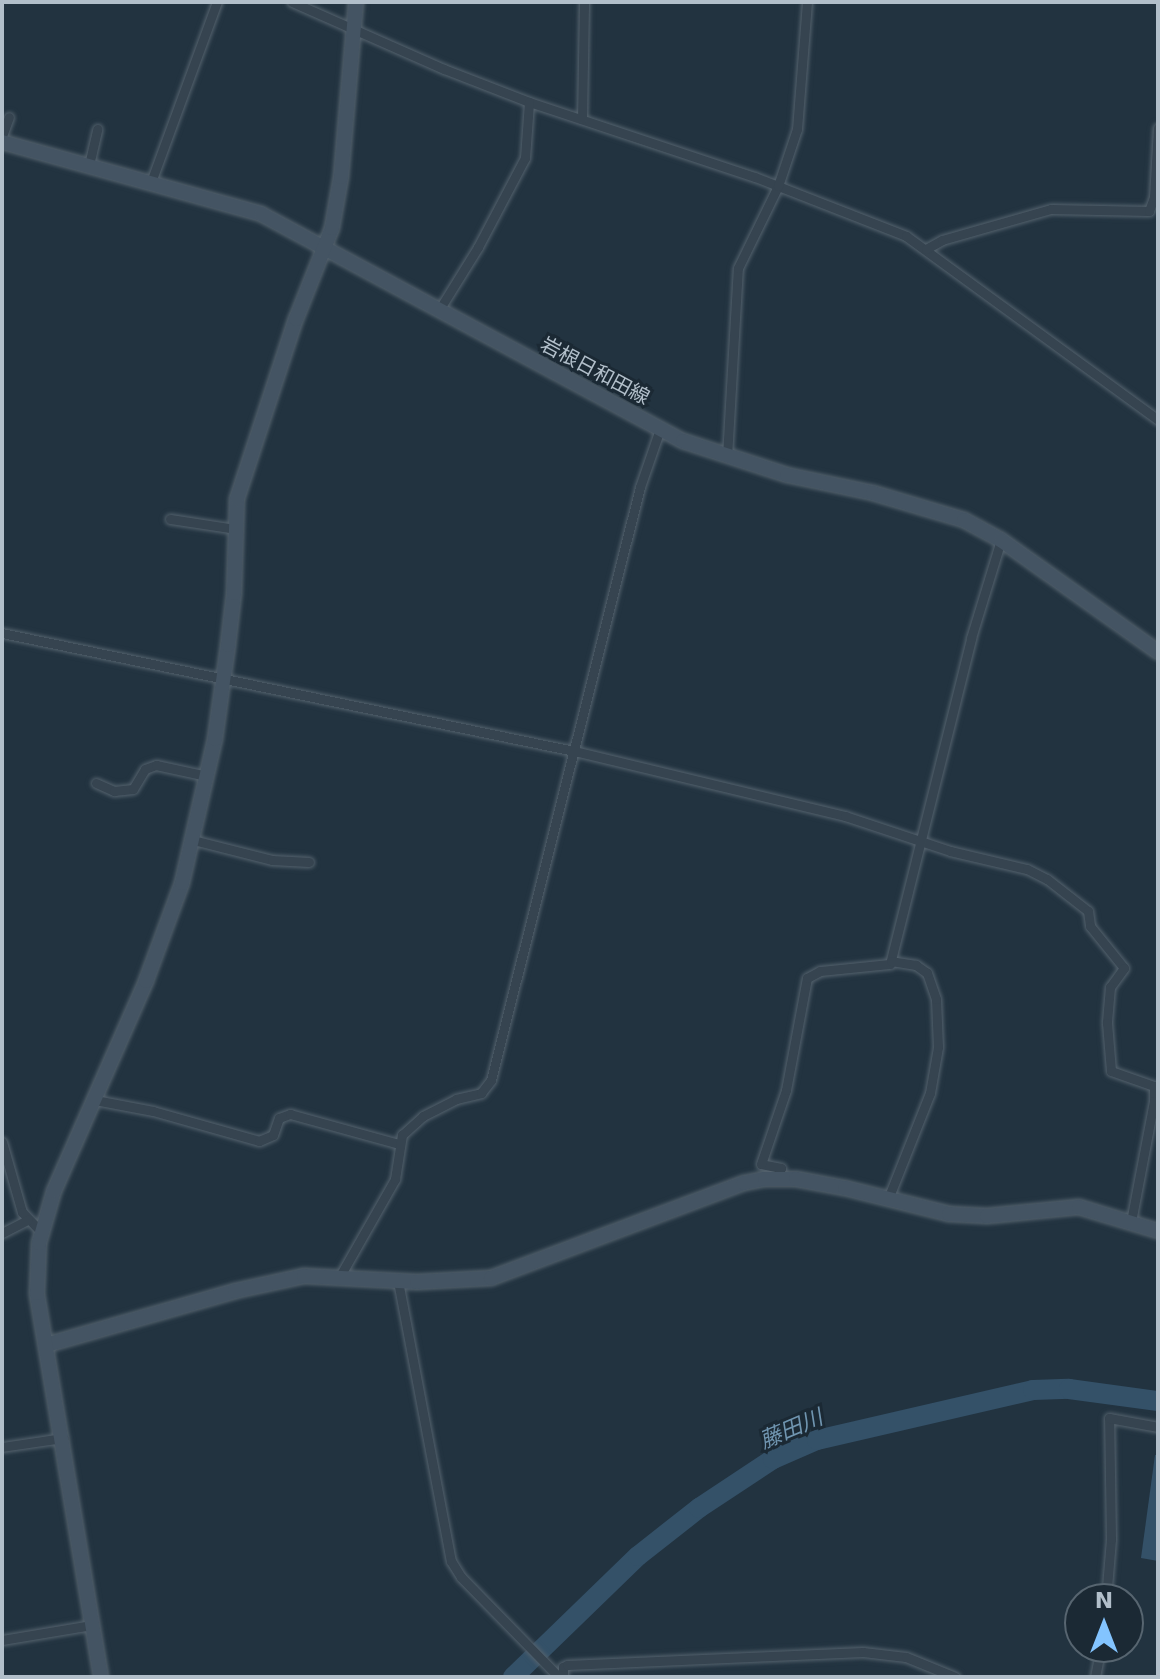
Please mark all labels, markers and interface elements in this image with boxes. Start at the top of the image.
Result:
street label: 岩根日和田線 [536,332,654,410]
water label: 藤田川 [755,1404,827,1454]
north arrow [1064,1583,1144,1663]
text: N [1095,1588,1113,1613]

